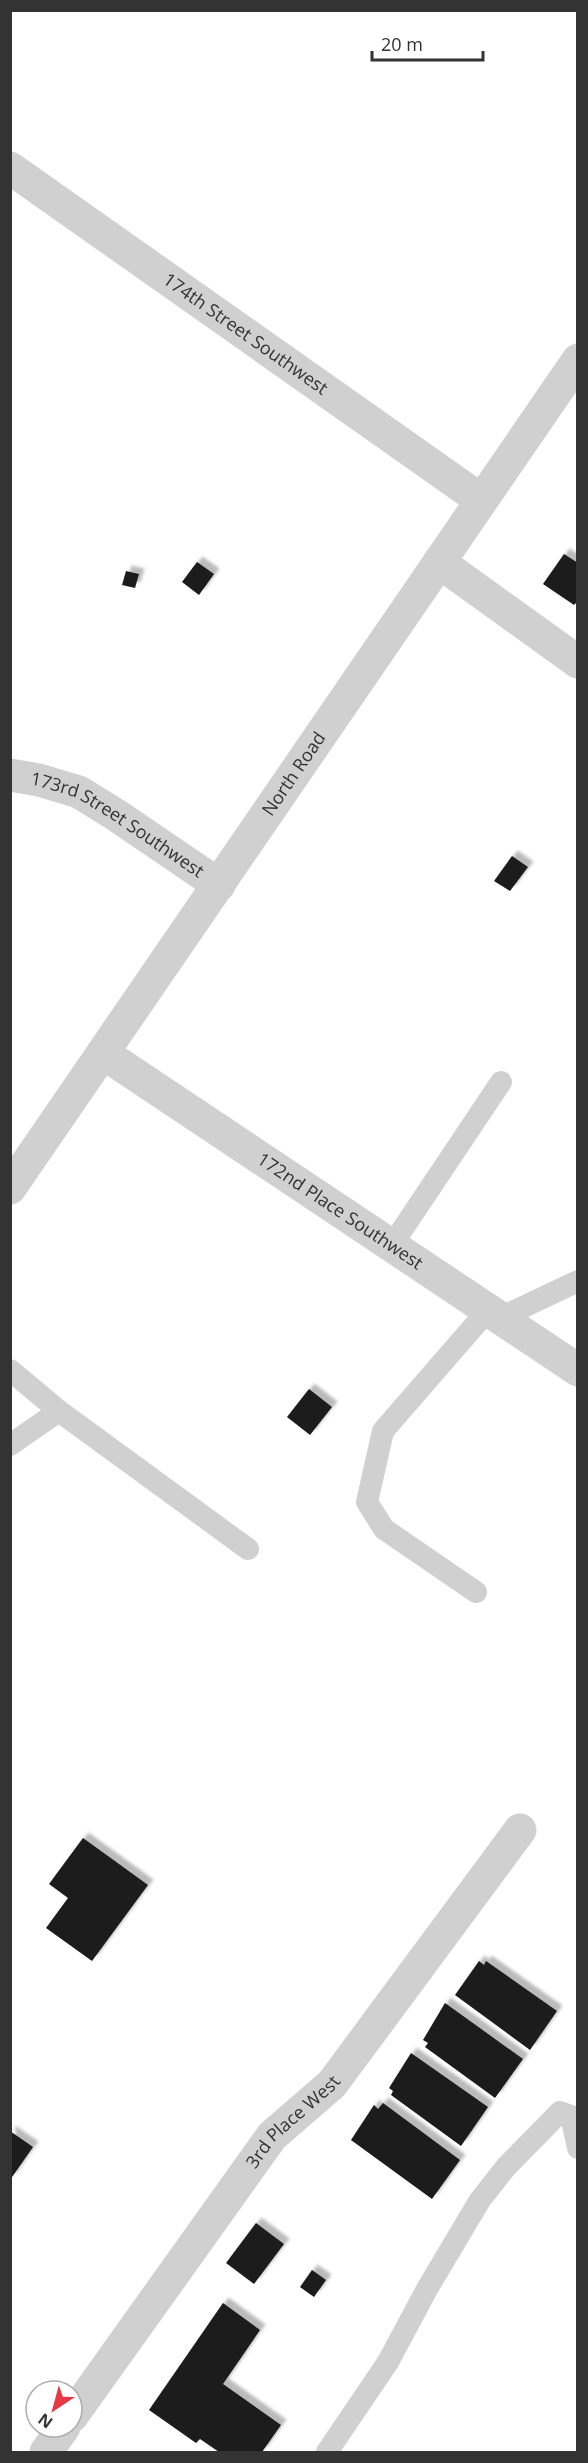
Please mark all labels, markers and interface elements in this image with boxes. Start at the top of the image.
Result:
scale bar [372,24,483,62]
text: 20 m [381,32,423,56]
street label: 174th Street Southwest [159,267,333,399]
street label: North Road [256,727,330,820]
street label: 173rd Street Southwest [29,766,209,882]
street label: 172nd Place Southwest [253,1146,428,1274]
street label: 3rd Place West [240,2070,345,2173]
north arrow [24,2379,84,2439]
text: N [33,2408,57,2434]

